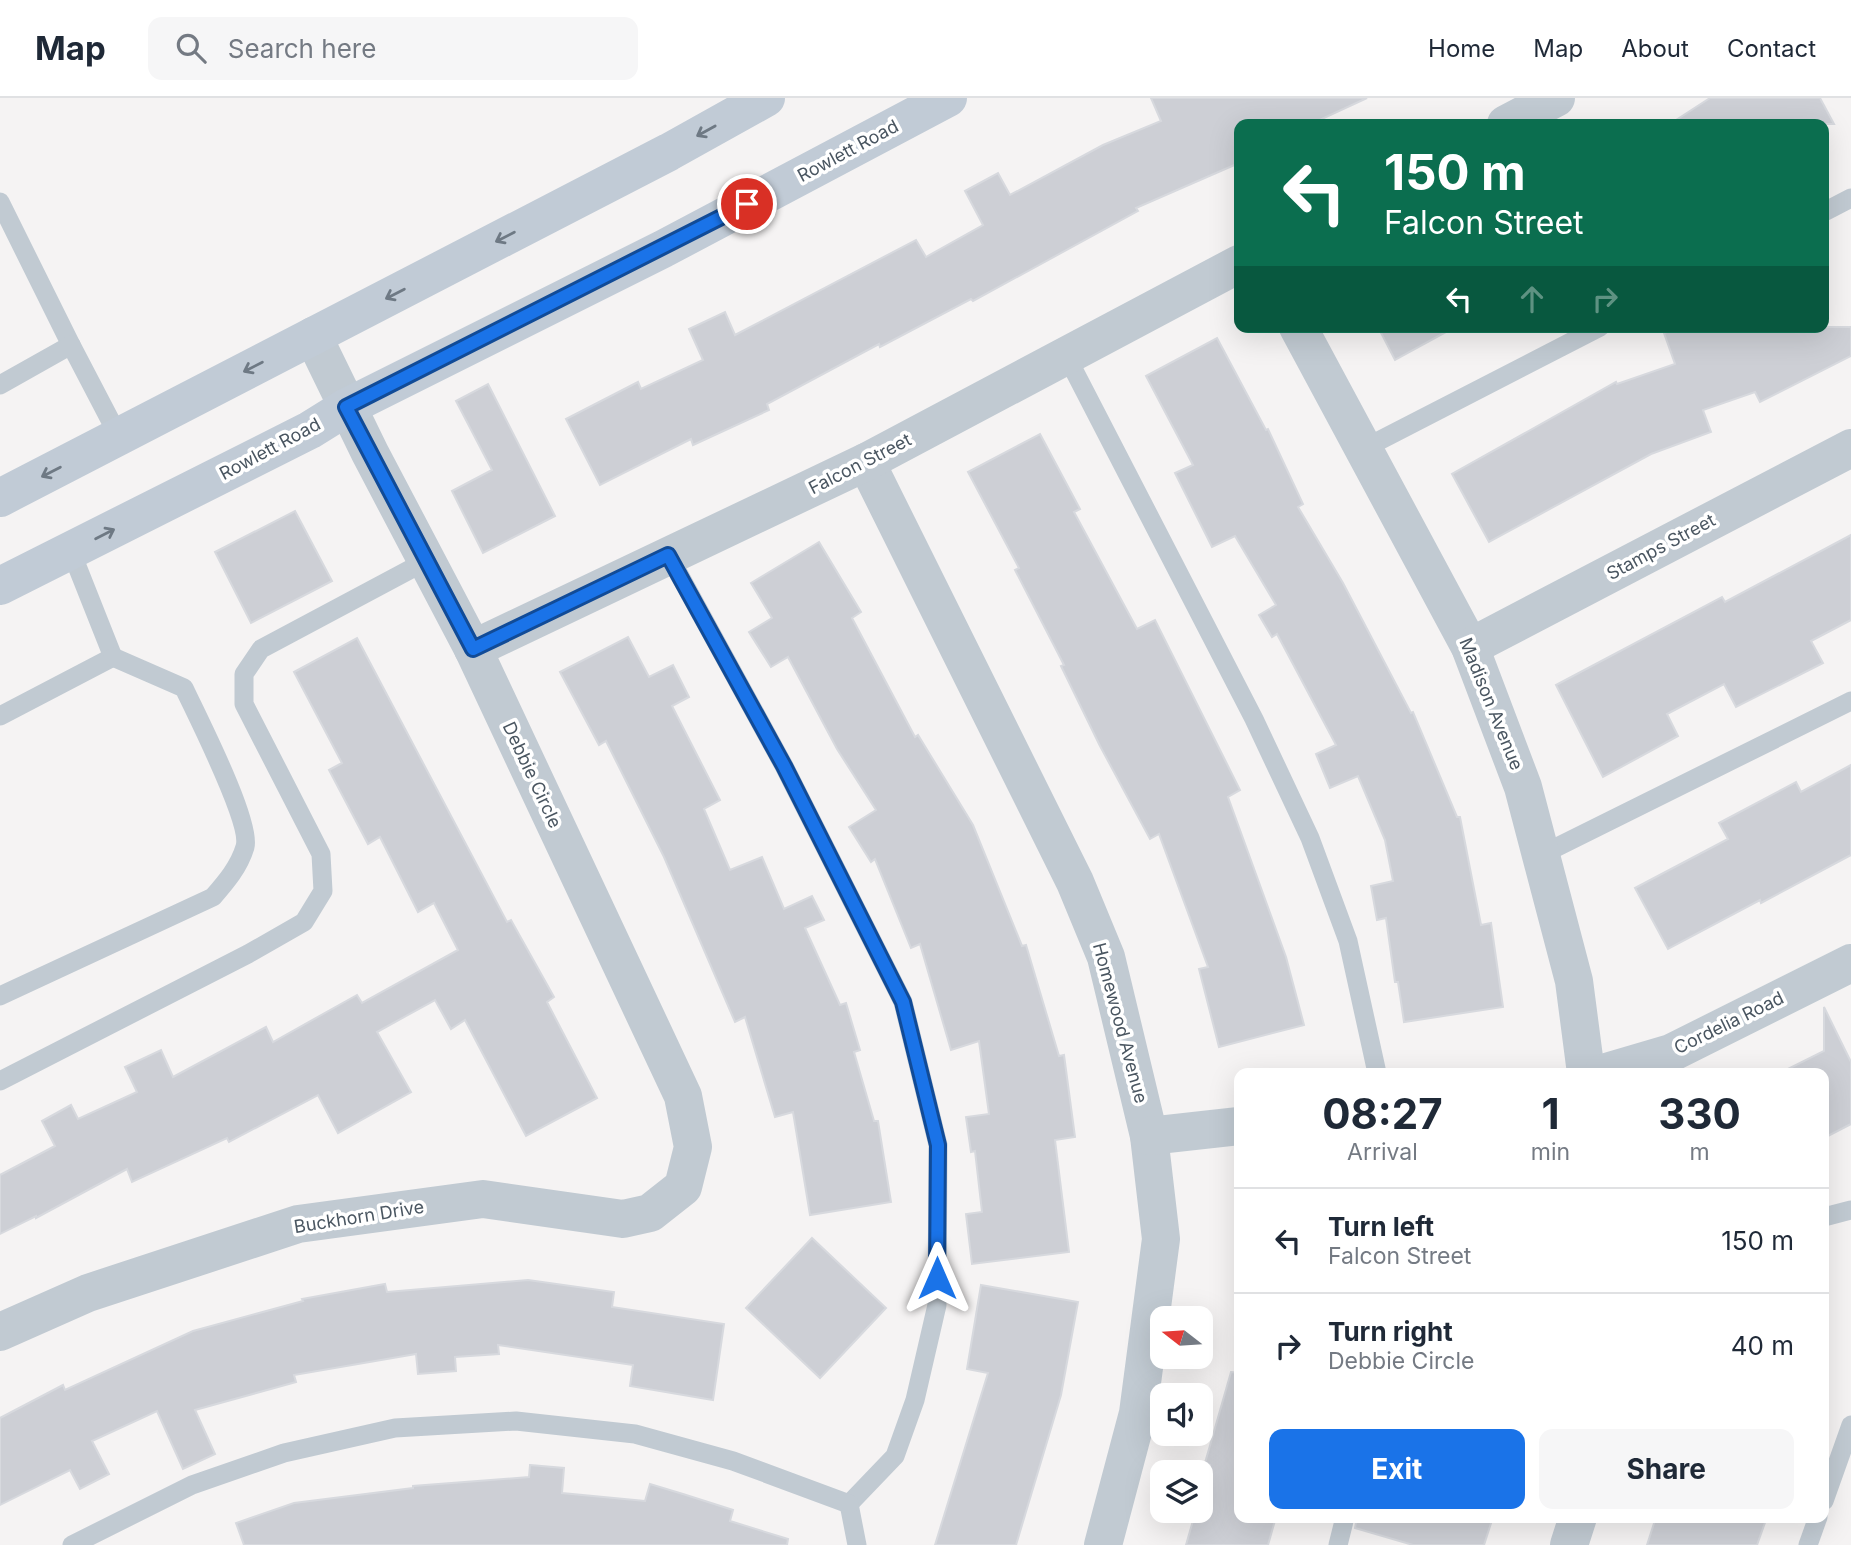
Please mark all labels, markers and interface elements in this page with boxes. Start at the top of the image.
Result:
search box [148,17,638,80]
text: Map [35,28,106,68]
icon: search [172,29,210,67]
text: Search here [228,33,376,64]
text: Home [1428,34,1495,63]
text: Map [1533,34,1583,63]
text: About [1621,34,1689,63]
text: Contact [1727,34,1816,63]
street label: Rowlett Road [794,115,902,186]
one-way arrow [697,124,717,138]
text: 150 m [1384,143,1526,202]
icon: left [1269,147,1360,238]
pin [717,174,777,234]
icon: arrive [728,185,766,223]
text: Falcon Street [1384,203,1584,242]
one-way arrow [495,231,516,244]
icon: left [1440,280,1478,318]
icon: ahead [1513,280,1551,318]
icon: right [1586,280,1624,318]
one-way arrow [385,288,406,301]
one-way arrow [243,361,264,375]
street label: Rowlett Road [216,413,324,484]
street label: Falcon Street [805,429,915,498]
one-way arrow [41,466,62,479]
street label: Stamps Street [1603,509,1719,584]
one-way arrow [94,526,115,540]
street label: Madison Avenue [1455,635,1528,773]
street label: Debbie Circle [499,718,566,831]
street label: Homewood Avenue [1089,940,1152,1105]
street label: Cordelia Road [1671,987,1787,1058]
text: 08:27 [1322,1088,1443,1139]
text: 1 [1541,1088,1560,1139]
text: 330 [1658,1088,1741,1139]
text: Arrival [1347,1138,1418,1166]
text: min [1531,1138,1570,1166]
text: m [1690,1138,1710,1166]
street label: Buckhorn Drive [292,1196,425,1237]
text: Turn left [1328,1211,1434,1242]
icon: left [1269,1222,1307,1260]
text: 150 m [1721,1225,1794,1256]
position arrow [900,1241,974,1315]
text: Falcon Street [1328,1242,1471,1270]
north arrow [1150,1306,1213,1368]
map controls [1150,1306,1213,1523]
text: Turn right [1328,1316,1453,1347]
icon: right [1269,1327,1307,1365]
text: 40 m [1731,1330,1794,1361]
text: Debbie Circle [1328,1347,1474,1375]
button: sound [1150,1383,1213,1446]
button: Exit [1269,1429,1525,1509]
button: Share [1539,1429,1794,1509]
button: layers [1150,1460,1213,1523]

